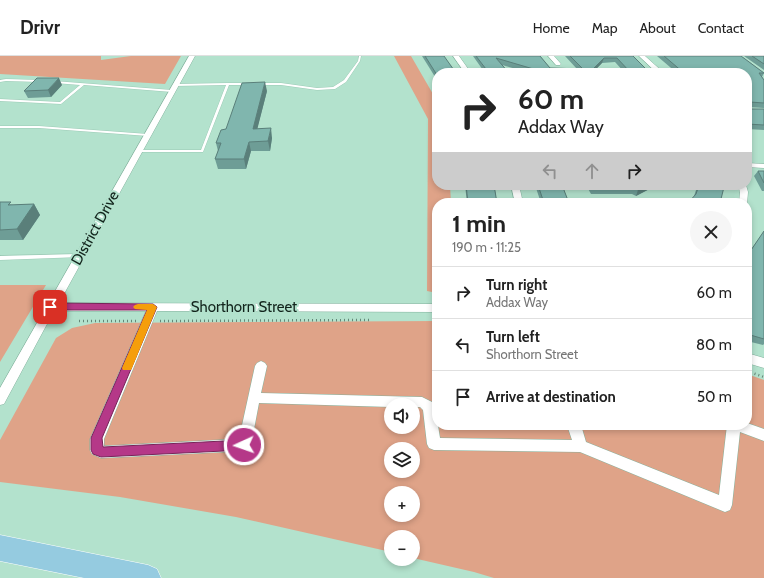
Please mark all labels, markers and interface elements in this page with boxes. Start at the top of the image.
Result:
text: Drivr [20,16,60,39]
text: Home [533,19,570,37]
text: Map [592,19,617,37]
text: About [639,19,676,37]
text: Contact [698,19,744,37]
text: 60 m [518,82,584,116]
icon: right [452,84,504,136]
text: Addax Way [518,116,604,138]
icon: left [539,160,561,182]
icon: ahead [581,160,603,182]
icon: right [623,160,645,182]
street label: District Drive [67,187,123,268]
text: 1 min [452,209,506,238]
button: close [690,211,732,253]
text: 190 m · 11:25 [452,239,521,255]
text: Turn right [486,276,547,294]
icon: right [452,282,474,304]
text: 60 m [696,284,732,302]
pin [33,290,67,324]
text: Addax Way [486,294,548,310]
icon: arrive [39,296,61,318]
street label: Shorthorn Street [191,298,297,316]
text: Turn left [486,328,540,346]
icon: left [452,334,474,356]
text: 80 m [696,336,732,354]
text: Shorthorn Street [486,346,578,362]
icon: arrive [452,386,474,408]
text: Arrive at destination [486,388,616,406]
text: 50 m [697,388,732,406]
map controls [384,398,420,566]
button: sound [384,398,420,434]
position arrow [223,424,265,466]
button: layers [384,442,420,478]
button: + [384,486,420,522]
button: − [384,530,420,566]

